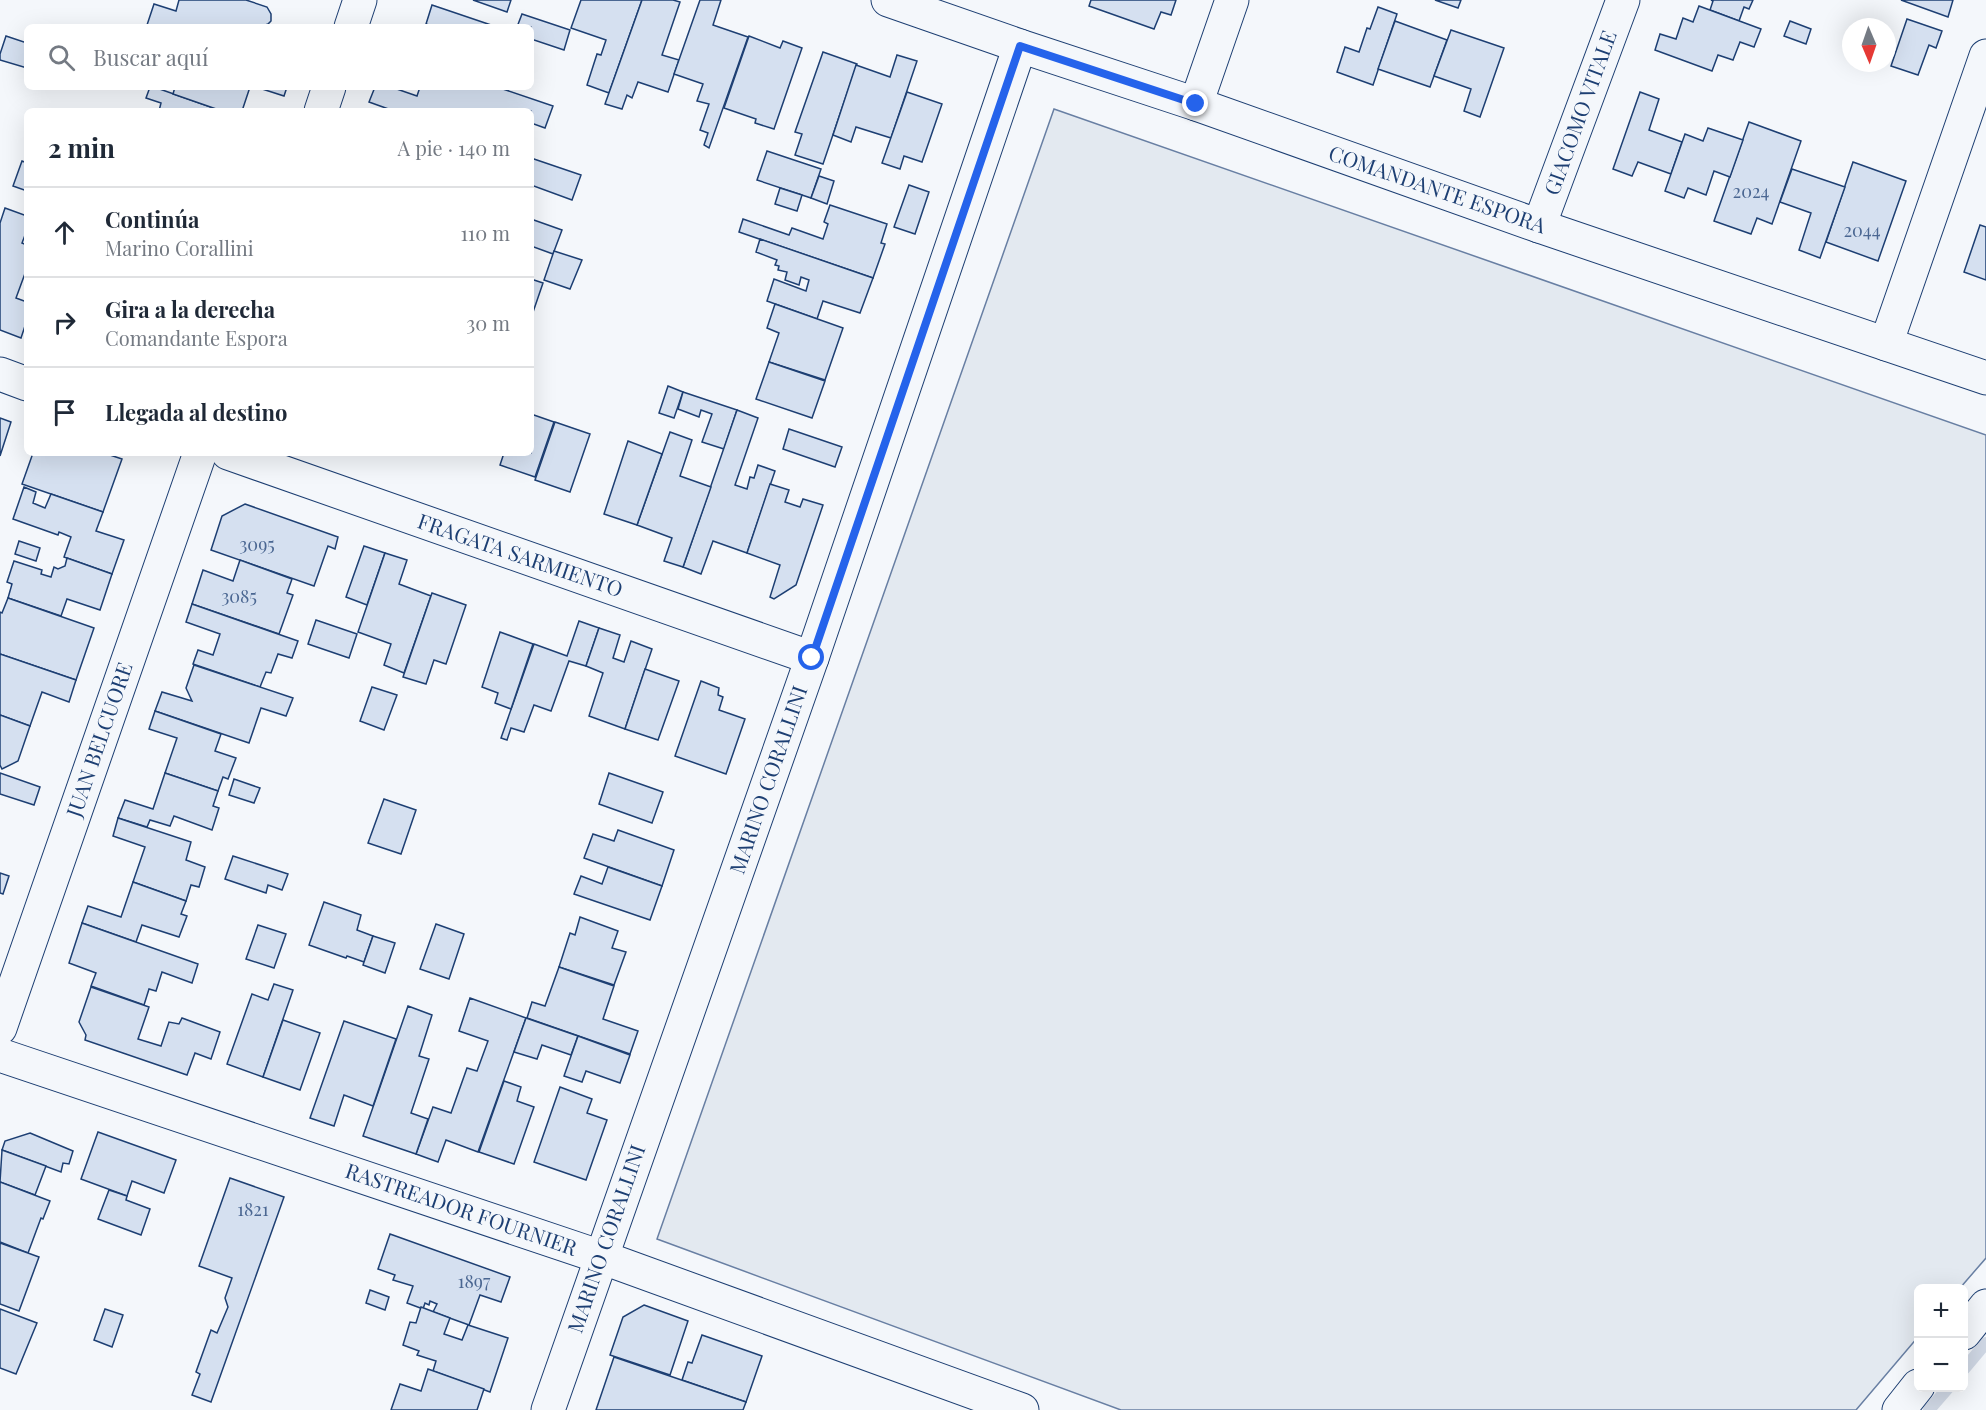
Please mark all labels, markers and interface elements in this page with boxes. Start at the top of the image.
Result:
north arrow [1842,18,1896,72]
search box [24,24,534,90]
street label: GIACOMO VITALE [1536,26,1622,199]
icon: search [45,41,78,74]
text: Buscar aquí [93,42,208,72]
route end [1182,90,1208,116]
text: 2 min [48,130,115,165]
text: A pie · 140 m [398,134,510,161]
street label: COMANDANTE ESPORA [1325,138,1551,239]
house number: 2024 [1733,179,1770,203]
text: Continúa [105,204,199,234]
icon: ahead [48,216,81,249]
house number: 2044 [1843,218,1881,242]
text: 110 m [460,219,510,246]
text: Marino Corallini [105,234,254,261]
text: Gira a la derecha [105,294,275,324]
icon: right [48,306,81,339]
text: 30 m [466,309,510,336]
text: Comandante Espora [105,324,288,351]
icon: arrive [48,396,81,429]
text: Llegada al destino [105,397,287,427]
street label: FRAGATA SARMIENTO [414,506,627,602]
house number: 3095 [239,532,275,556]
house number: 3085 [221,584,257,608]
route start [798,644,824,670]
street label: JUAN BELCUORE [58,658,138,821]
street label: MARINO CORALLINI [722,682,812,877]
street label: MARINO CORALLINI [560,1141,650,1336]
street label: RASTREADOR FOURNIER [342,1155,581,1261]
house number: 1821 [237,1197,269,1221]
house number: 1897 [458,1269,491,1293]
map controls [1914,1284,1968,1392]
button: + [1914,1284,1968,1338]
button: − [1914,1338,1968,1392]

